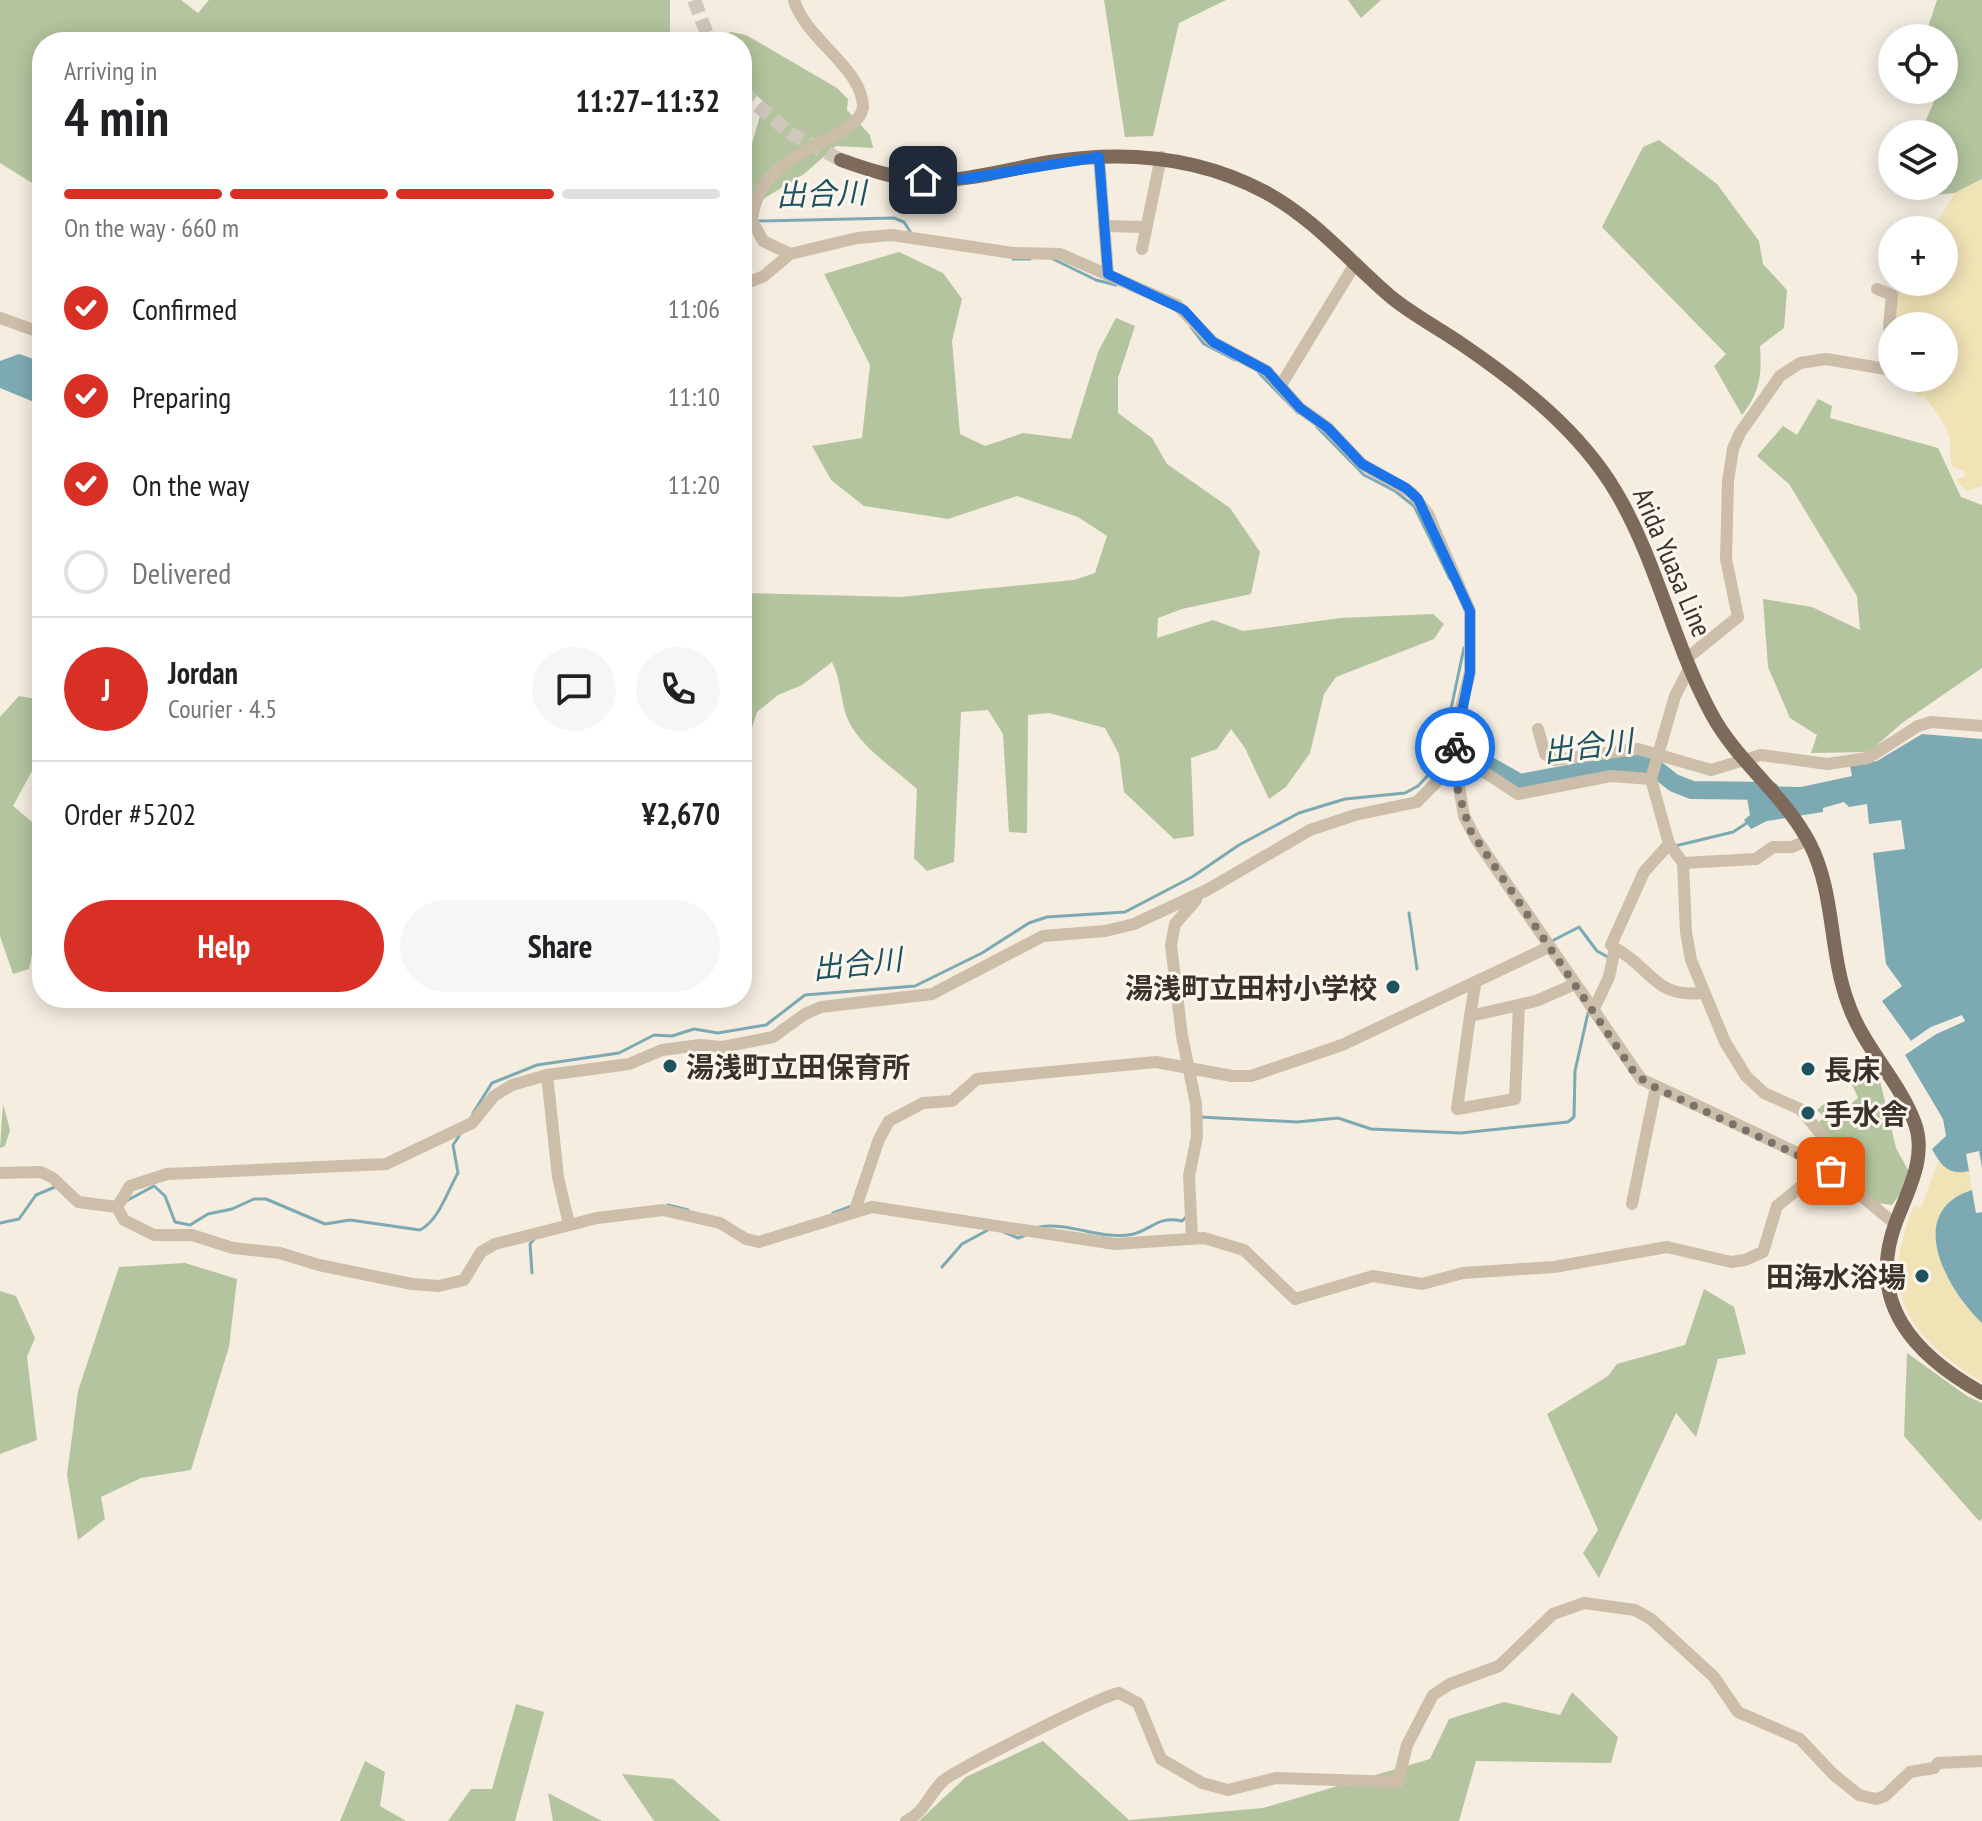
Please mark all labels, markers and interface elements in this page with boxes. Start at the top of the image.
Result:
map controls [1878,24,1958,392]
button: locate [1878,24,1958,104]
text: Arriving in [64,54,157,87]
text: 11:27–11:32 [576,81,720,120]
text: 4 min [64,83,169,150]
button: layers [1878,120,1958,200]
pin [889,146,957,214]
icon: home [901,158,945,202]
water label: 出合川 [775,172,870,214]
text: On the way · 660 m [64,211,239,244]
button: + [1878,216,1958,296]
icon: check [64,286,108,330]
text: Confirmed [132,289,237,328]
text: 11:06 [668,292,720,325]
button: − [1878,312,1958,392]
icon: check [64,374,108,418]
text: Preparing [132,377,231,416]
text: 11:10 [668,380,720,413]
icon: check [64,462,108,506]
text: On the way [132,465,249,504]
text: 11:20 [668,468,720,501]
street label: Arida Yuasa Line [1625,482,1721,642]
text: Delivered [132,553,231,592]
button: chat [532,647,616,731]
button: phone [636,647,720,731]
text: Jordan [168,653,238,692]
text: J [102,670,110,709]
text: Courier · 4.5 [168,692,277,725]
courier [1415,707,1495,787]
water label: 出合川 [1541,720,1638,770]
icon: bike [1433,725,1477,769]
text: Order #5202 [64,794,196,833]
text: ¥2,670 [642,794,720,833]
button: Help [64,900,384,992]
button: Share [400,900,720,992]
water label: 出合川 [810,939,907,987]
place label: 湯浅町立田村小学校 [1125,969,1377,1006]
marker: 湯浅町立田村小学校 [1384,978,1402,996]
place label: 湯浅町立田保育所 [686,1048,910,1085]
place label: 長床 [1824,1051,1880,1088]
marker: 湯浅町立田保育所 [661,1057,679,1075]
marker: 長床 [1799,1060,1817,1078]
place label: 手水舎 [1824,1095,1908,1132]
marker: 手水舎 [1799,1104,1817,1122]
pin [1797,1137,1865,1205]
icon: bag [1809,1149,1853,1193]
place label: 田海水浴場 [1766,1258,1906,1295]
marker: 田海水浴場 [1913,1267,1931,1285]

